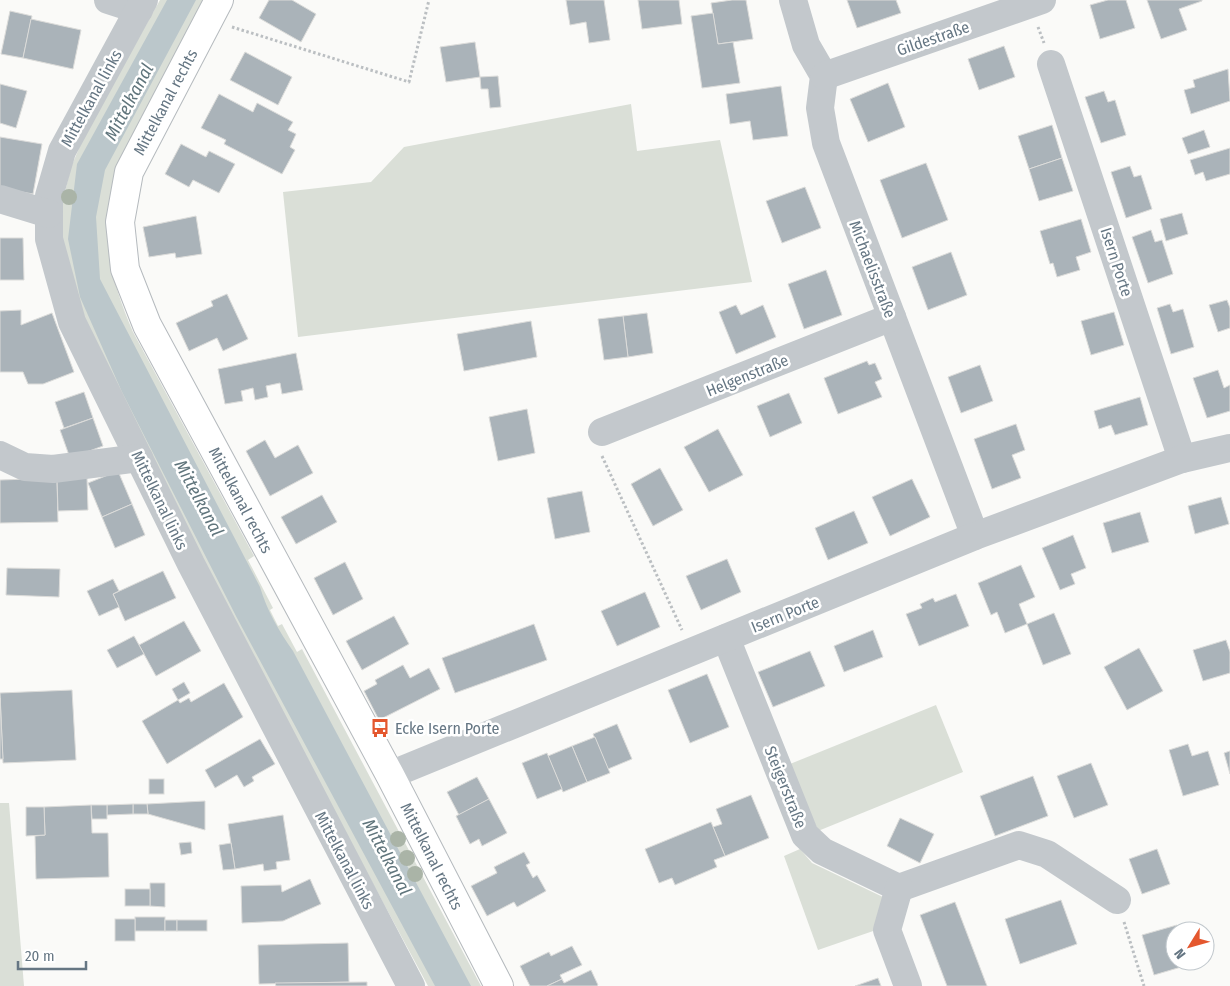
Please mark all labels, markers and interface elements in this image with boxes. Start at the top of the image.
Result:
street label: Gildestraße [894,17,972,60]
street label: Mittelkanal links [57,46,126,150]
street label: Mittelkanal rechts [130,46,201,158]
water label: Mittelkanal [100,60,158,144]
street label: Michaelisstraße [845,218,900,321]
street label: Isern Porte [1096,225,1137,299]
street label: Helgenstraße [703,350,791,401]
street label: Mittelkanal rechts [205,444,277,557]
street label: Mittelkanal links [127,448,192,553]
water label: Mittelkanal [170,456,228,540]
street label: Isern Porte [748,592,822,637]
bus stop icon: Ecke Isern Porte [369,717,391,739]
place label: Ecke Isern Porte [395,719,500,738]
street label: Steigerstraße [760,743,811,831]
street label: Mittelkanal rechts [396,800,467,913]
street label: Mittelkanal links [311,808,378,912]
water label: Mittelkanal [358,815,416,899]
north arrow [1165,921,1215,971]
scale bar [18,938,85,970]
text: N [1171,945,1189,962]
text: 20 m [25,947,55,965]

